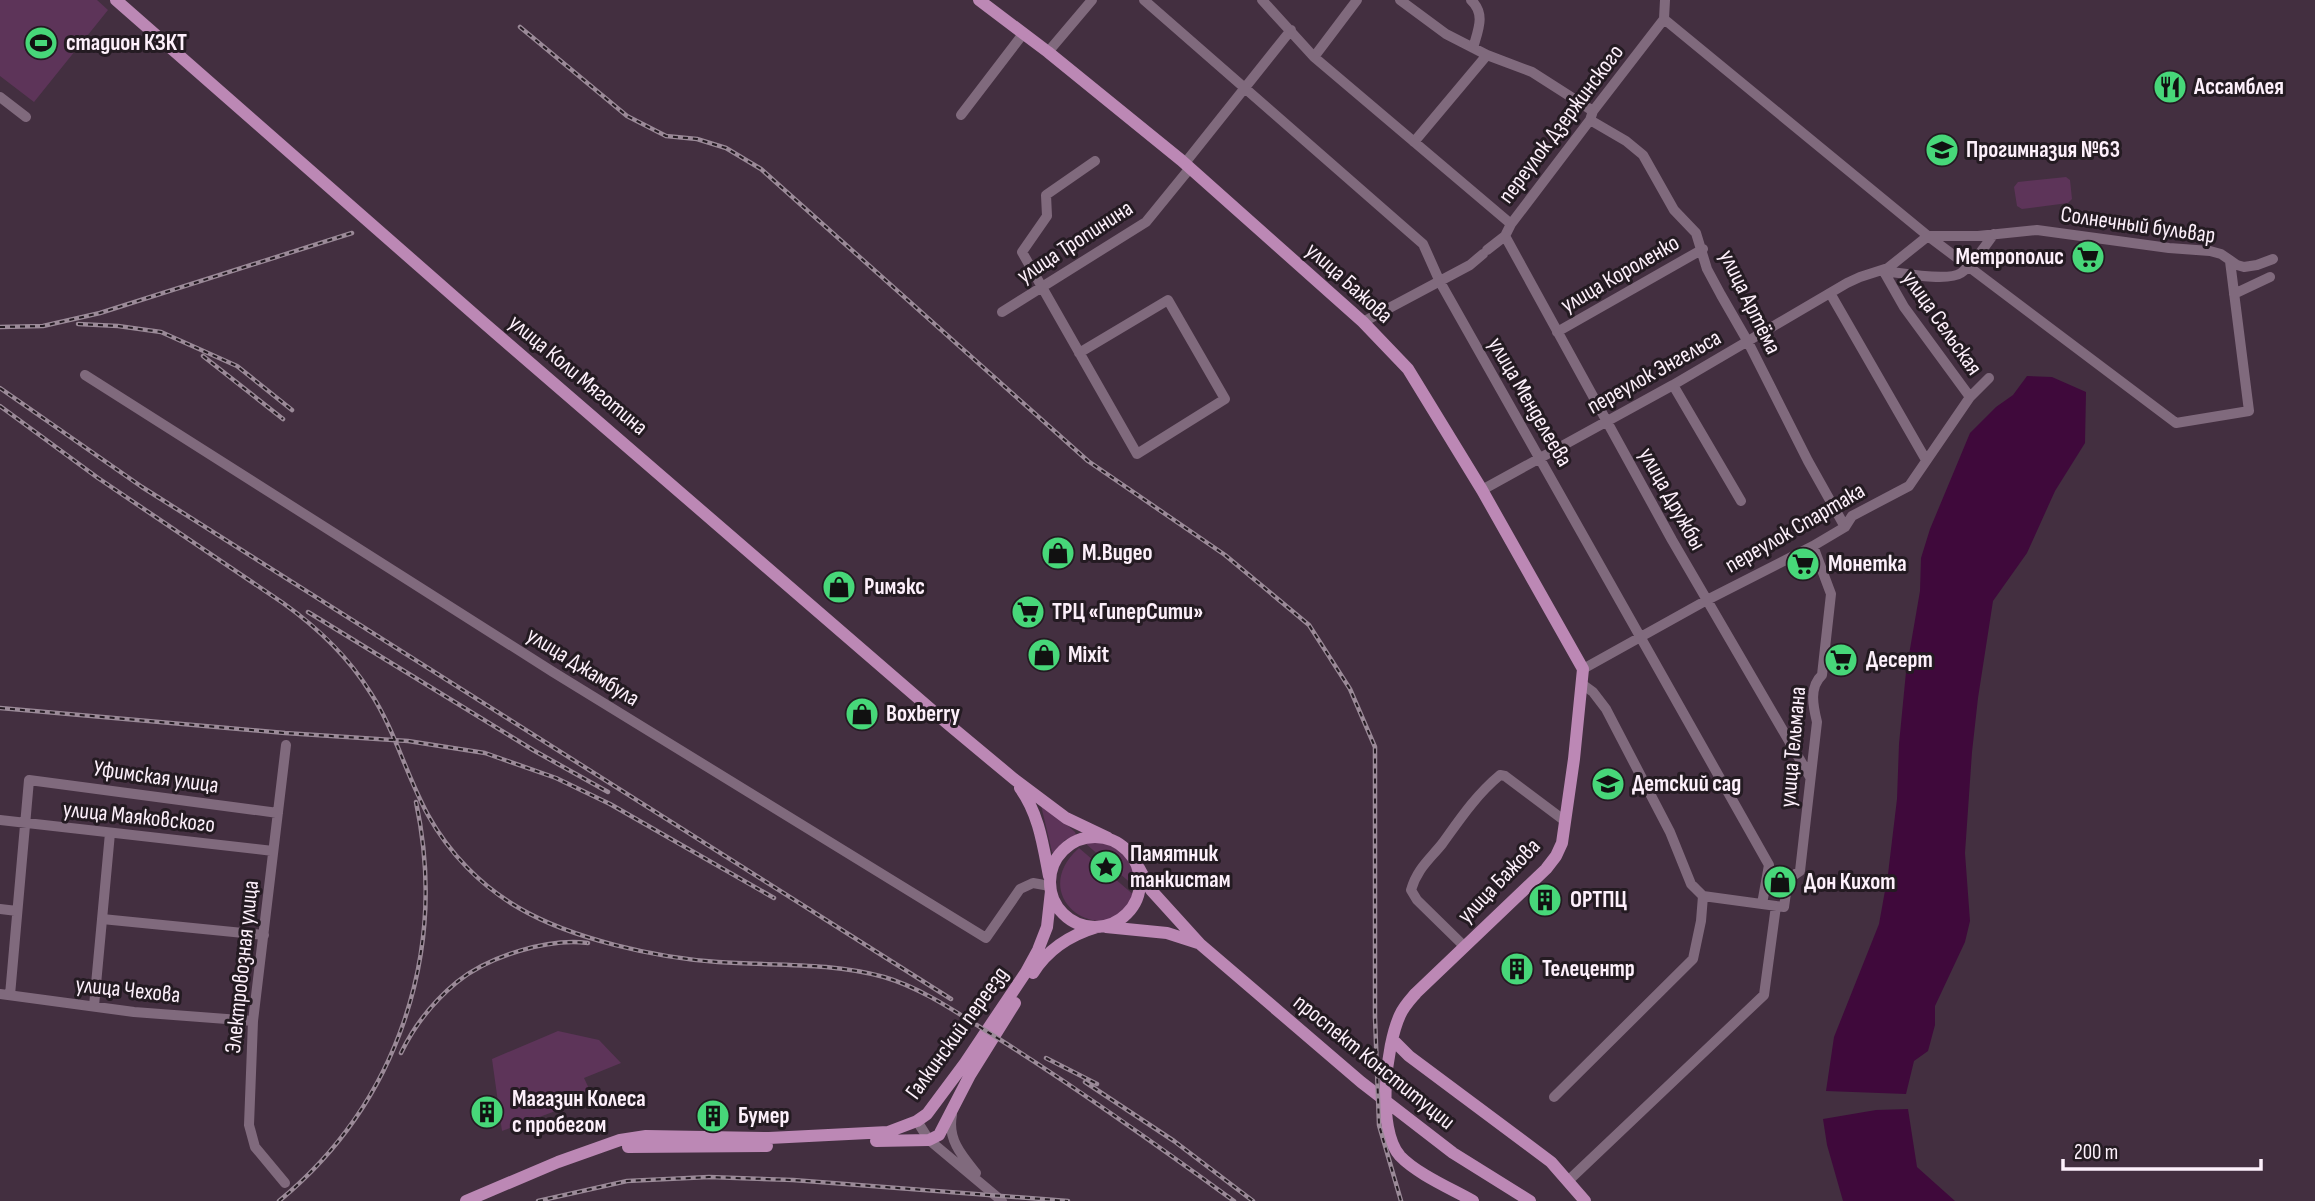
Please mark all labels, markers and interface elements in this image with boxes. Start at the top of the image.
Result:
sports icon: стадион КЗКТ [22,24,60,62]
place label: стадион КЗКТ [66,29,187,57]
street label: переулок Дзержинского [1492,39,1630,209]
restaurant icon: Ассамблея [2151,68,2189,106]
place label: Ассамблея [2193,73,2284,101]
school or university icon: Прогимназия №63 [1923,131,1961,169]
place label: Прогимназия №63 [1966,136,2120,164]
street label: улица Тропинина [1012,194,1138,290]
street label: Солнечный бульвар [2059,200,2217,250]
street label: улица Короленко [1556,229,1684,319]
street label: улица Бажова [1300,237,1398,329]
supermarket icon: Метрополис [2069,238,2107,276]
place label: Метрополис [1955,243,2064,271]
street label: улица Артёма [1713,245,1787,359]
street label: улица Сельская [1896,265,1988,381]
street label: улица Коли Мяготина [503,309,653,441]
street label: переулок Энгельса [1582,324,1726,420]
street label: улица Менделеева [1482,332,1578,472]
street label: улица Дружбы [1632,443,1712,555]
street label: переулок Спартака [1720,477,1870,579]
shop icon: М.Видео [1039,534,1077,572]
place label: М.Видео [1082,539,1153,567]
supermarket icon: Монетка [1784,545,1822,583]
place label: Монетка [1828,550,1907,578]
shop icon: Римэкс [820,568,858,606]
place label: Римэкс [864,573,925,601]
supermarket icon: ТРЦ «ГиперСити» [1009,593,1047,631]
place label: ТРЦ «ГиперСити» [1052,598,1203,626]
street label: улица Джамбула [521,621,645,713]
shop icon: Mixit [1025,636,1063,674]
place label: Mixit [1068,641,1109,669]
supermarket icon: Десерт [1822,641,1860,679]
place label: Десерт [1866,646,1933,674]
street label: улица Тельмана [1774,685,1812,809]
shop icon: Boxberry [843,695,881,733]
place label: Boxberry [886,700,961,728]
street label: Уфимская улица [92,754,220,800]
school or university icon: Детский сад [1589,765,1627,803]
place label: Детский сад [1632,770,1741,798]
street label: улица Маяковского [62,795,216,839]
street label: улица Бажова [1452,833,1546,929]
place label: Памятник танкистам [1130,840,1231,894]
place icon: Памятник танкистам [1087,848,1125,886]
shop icon: Дон Кихот [1761,863,1799,901]
place label: Дон Кихот [1804,868,1896,896]
street label: Электровозная улица [219,879,265,1055]
building icon: ОРТПЦ [1526,881,1564,919]
place label: ОРТПЦ [1570,886,1628,914]
building icon: Телецентр [1498,950,1536,988]
place label: Телецентр [1542,955,1635,983]
street label: Галкинский переезд [899,961,1015,1105]
street label: улица Чехова [74,971,182,1009]
street label: проспект Конституции [1288,988,1460,1136]
place label: Магазин Колеса с пробегом [512,1085,646,1139]
building icon: Магазин Колеса с пробегом [468,1093,506,1131]
building icon: Бумер [694,1097,732,1135]
place label: Бумер [738,1102,789,1130]
scale bar [2063,1128,2261,1172]
text: 200 m [2074,1140,2118,1165]

